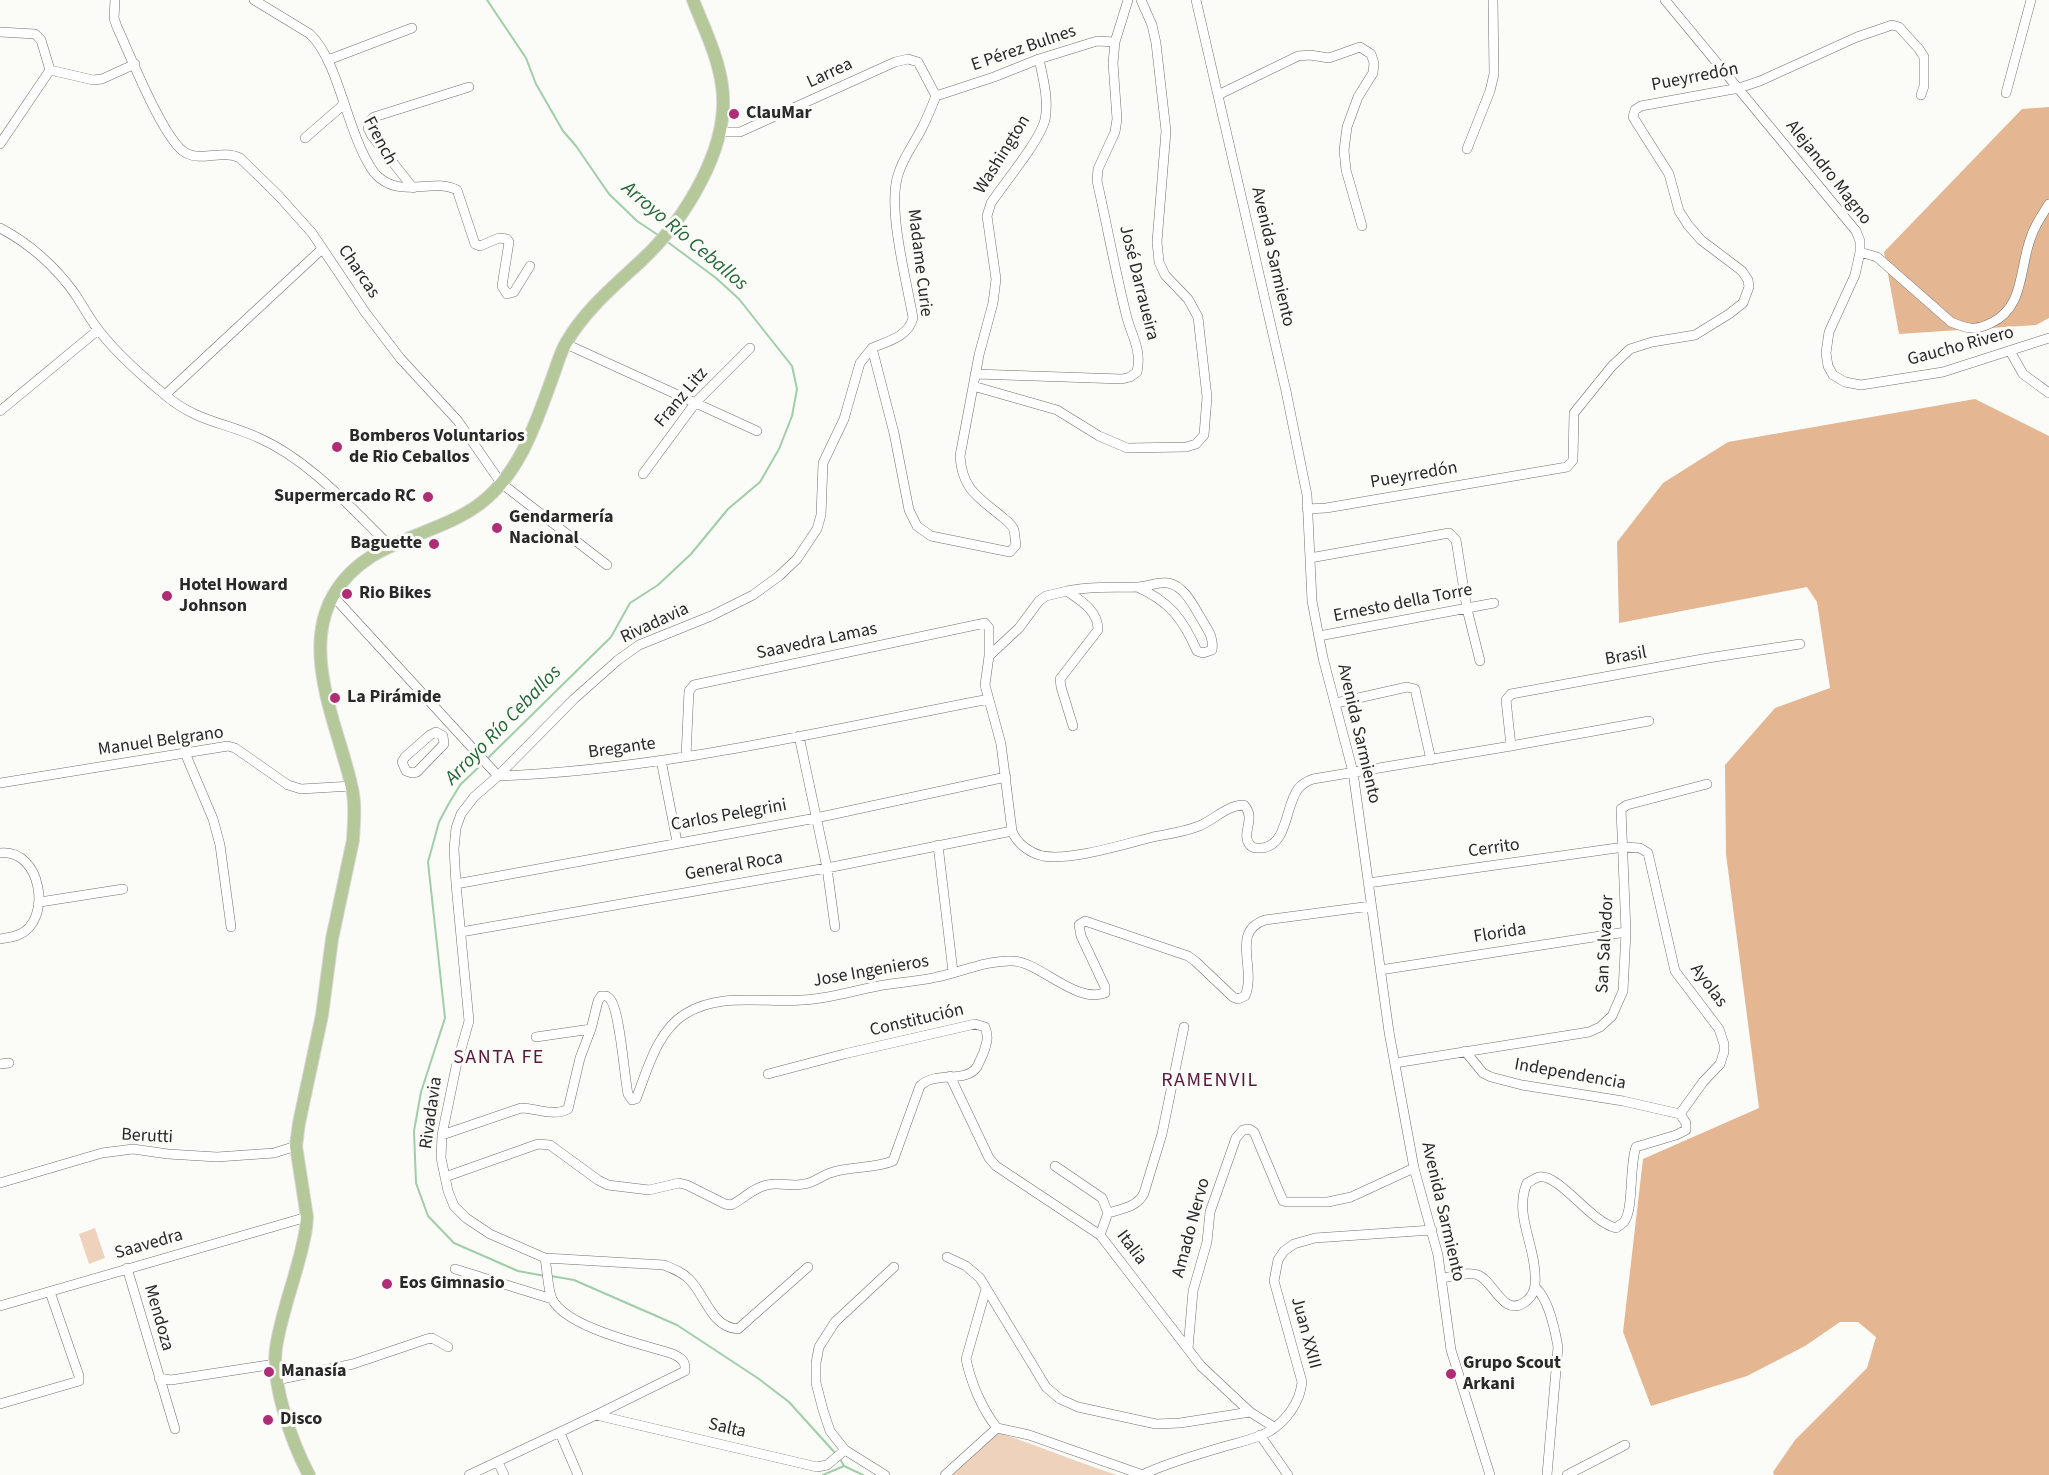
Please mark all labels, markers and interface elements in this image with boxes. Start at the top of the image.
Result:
street label: E Pérez Bulnes [969,21,1079,77]
street label: Larrea [804,54,856,94]
street label: Pueyrredón [1650,59,1740,97]
place label: ClauMar [746,103,812,125]
marker: ClauMar [727,107,741,121]
street label: Washington [970,112,1036,198]
street label: French [357,113,401,169]
street label: Alejandro Magno [1780,116,1876,230]
water label: Arroyo Río Ceballos [616,177,752,297]
street label: Avenida Sarmiento [1245,185,1299,329]
street label: Madame Curie [902,208,936,318]
street label: José Darraueira [1113,223,1163,343]
street label: Charcas [332,241,384,303]
street label: Gaucho Rivero [1906,322,2016,372]
street label: Franz Litz [651,364,713,432]
place label: Bomberos Voluntarios de Rio Ceballos [349,426,525,468]
marker: Bomberos Voluntarios de Rio Ceballos [330,440,344,454]
street label: Pueyrredón [1369,458,1459,494]
place label: Supermercado RC [274,486,416,508]
marker: Supermercado RC [421,490,435,504]
place label: Gendarmería Nacional [509,507,613,550]
marker: Gendarmería Nacional [490,521,504,535]
place label: Baguette [350,533,422,555]
marker: Baguette [427,537,441,551]
place label: Hotel Howard Johnson [179,575,288,618]
street label: Ernesto della Torre [1332,580,1474,628]
place label: Rio Bikes [359,583,431,605]
marker: Rio Bikes [340,587,354,601]
marker: Hotel Howard Johnson [160,589,174,603]
street label: Rivadavia [617,599,693,649]
street label: Saavedra Lamas [755,619,879,665]
street label: Brasil [1603,643,1649,671]
water label: Arroyo Río Ceballos [441,661,567,791]
street label: Avenida Sarmiento [1331,662,1385,806]
place label: La Pirámide [347,687,441,709]
marker: La Pirámide [328,691,342,705]
street label: Manuel Belgrano [97,722,225,762]
street label: Bregante [587,734,657,764]
street label: Carlos Pelegrini [669,795,789,837]
street label: Cerrito [1467,835,1521,863]
street label: General Roca [683,848,785,886]
street label: San Salvador [1593,894,1619,994]
street label: Florida [1472,919,1528,949]
street label: Jose Ingenieros [811,951,931,993]
street label: Ayolas [1685,960,1731,1012]
street label: Constitución [868,1000,966,1042]
district label: SANTA FE [453,1047,545,1071]
street label: Independencia [1513,1055,1627,1095]
district label: RAMENVIL [1161,1070,1259,1094]
street label: Rivadavia [416,1075,448,1151]
street label: Berutti [121,1125,173,1149]
street label: Avenida Sarmiento [1415,1140,1469,1284]
street label: Amado Nervo [1168,1176,1216,1280]
street label: Saavedra [112,1225,186,1265]
street label: Italia [1111,1226,1151,1270]
place label: Eos Gimnasio [399,1273,505,1295]
marker: Eos Gimnasio [380,1277,394,1291]
street label: Mendoza [138,1282,178,1354]
street label: Juan XXIII [1285,1295,1325,1371]
place label: Grupo Scout Arkani [1463,1353,1561,1396]
place label: Manasía [281,1361,346,1383]
marker: Manasía [262,1365,276,1379]
marker: Grupo Scout Arkani [1444,1367,1458,1381]
place label: Disco [280,1409,322,1431]
marker: Disco [261,1413,275,1427]
street label: Salta [706,1414,748,1444]

